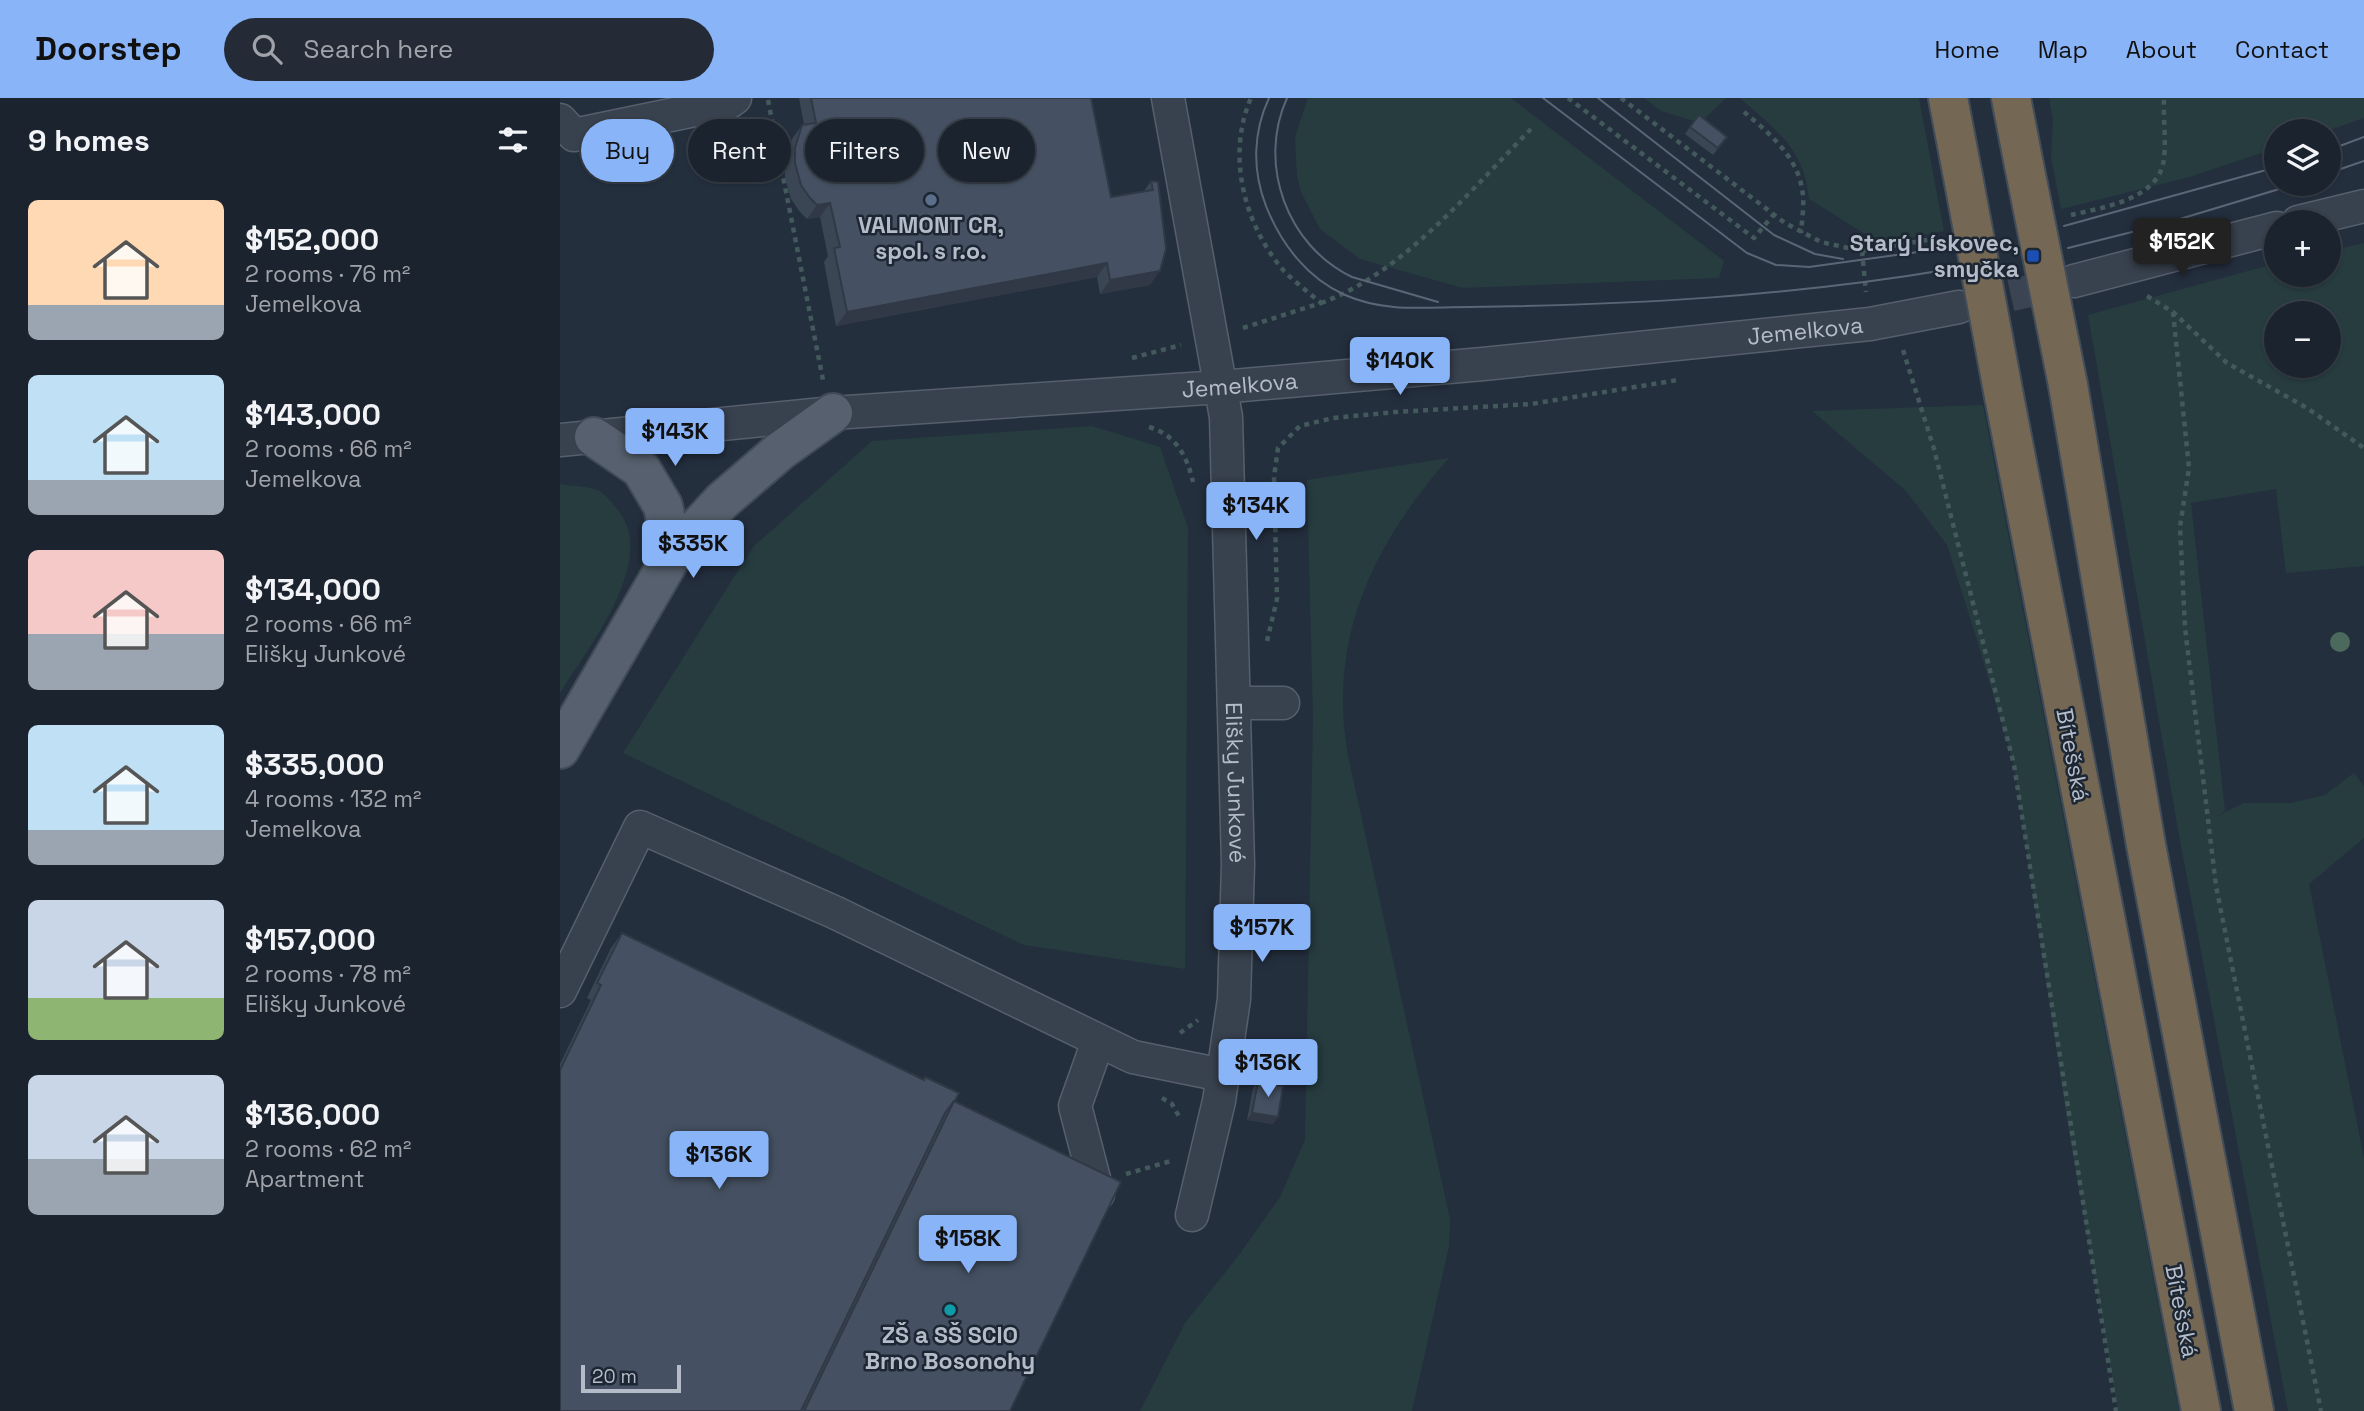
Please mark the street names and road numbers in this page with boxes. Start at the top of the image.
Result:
street label: Jemelkova [1746,310,1865,352]
street label: Jemelkova [1181,365,1299,405]
street label: Elišky Junkové [1219,702,1253,864]
street label: Bítešská [2049,706,2097,804]
street label: Bítešská [2158,1262,2206,1360]

